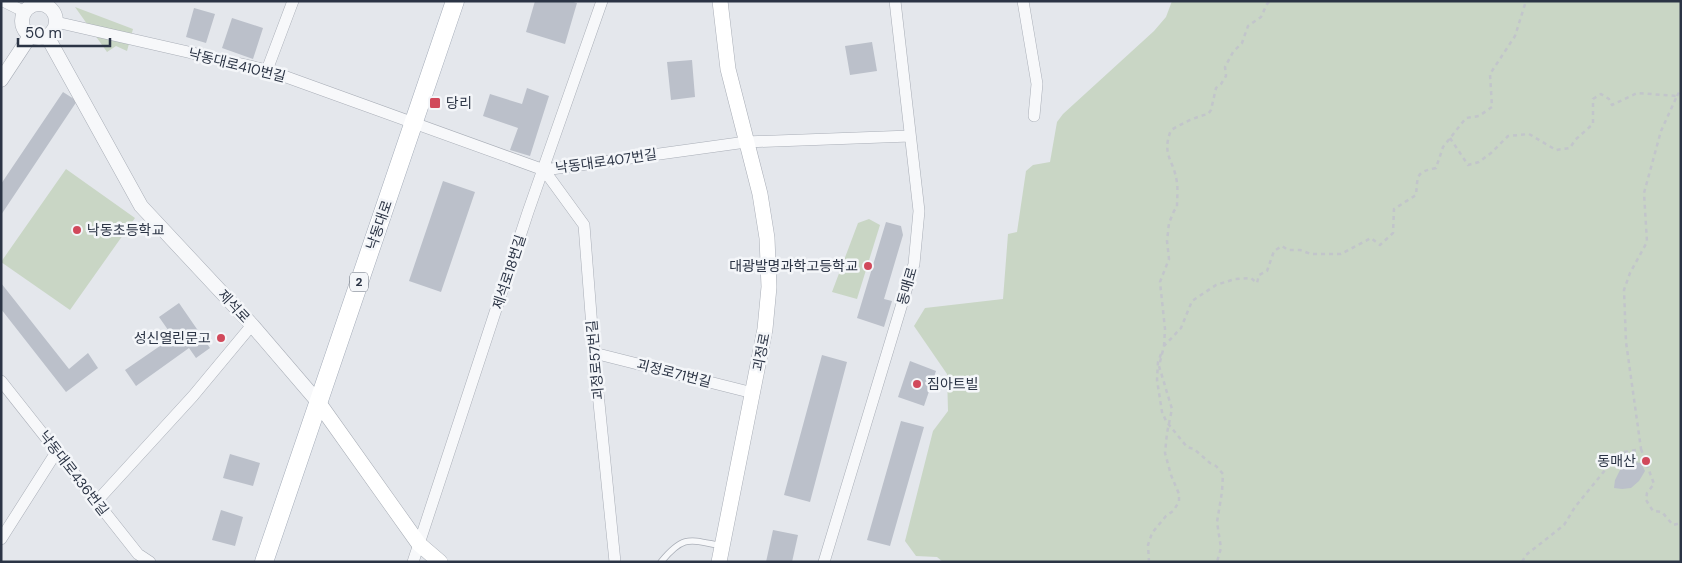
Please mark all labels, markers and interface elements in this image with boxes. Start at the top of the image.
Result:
scale bar [18,15,110,47]
text: 50 m [25,23,62,43]
street label: 낙동대로410번길 [186,44,288,86]
place label: 당리 [446,94,472,112]
marker: 당리 [428,96,442,110]
street label: 낙동대로407번길 [554,145,658,177]
street label: 낙동대로 [362,198,396,252]
place label: 낙동초등학교 [87,221,164,239]
marker: 낙동초등학교 [71,224,83,236]
street label: 제석로18번길 [488,232,530,312]
place label: 대광발명과학고등학교 [729,257,858,275]
marker: 대광발명과학고등학교 [862,260,874,272]
street label: 동매로 [893,265,921,307]
road number: 2 [350,272,368,292]
street label: 제석로 [214,286,254,326]
street label: 괴정로57번길 [583,319,607,401]
place label: 성신열린문고 [134,329,211,347]
street label: 괴정로 [748,331,774,373]
marker: 성신열린문고 [215,332,227,344]
street label: 괴정로71번길 [635,355,713,391]
place label: 짐아트빌 [927,375,979,393]
marker: 짐아트빌 [911,378,923,390]
street label: 낙동대로436번길 [35,427,113,519]
place label: 동매산 [1597,452,1636,470]
marker: 동매산 [1640,455,1652,467]

